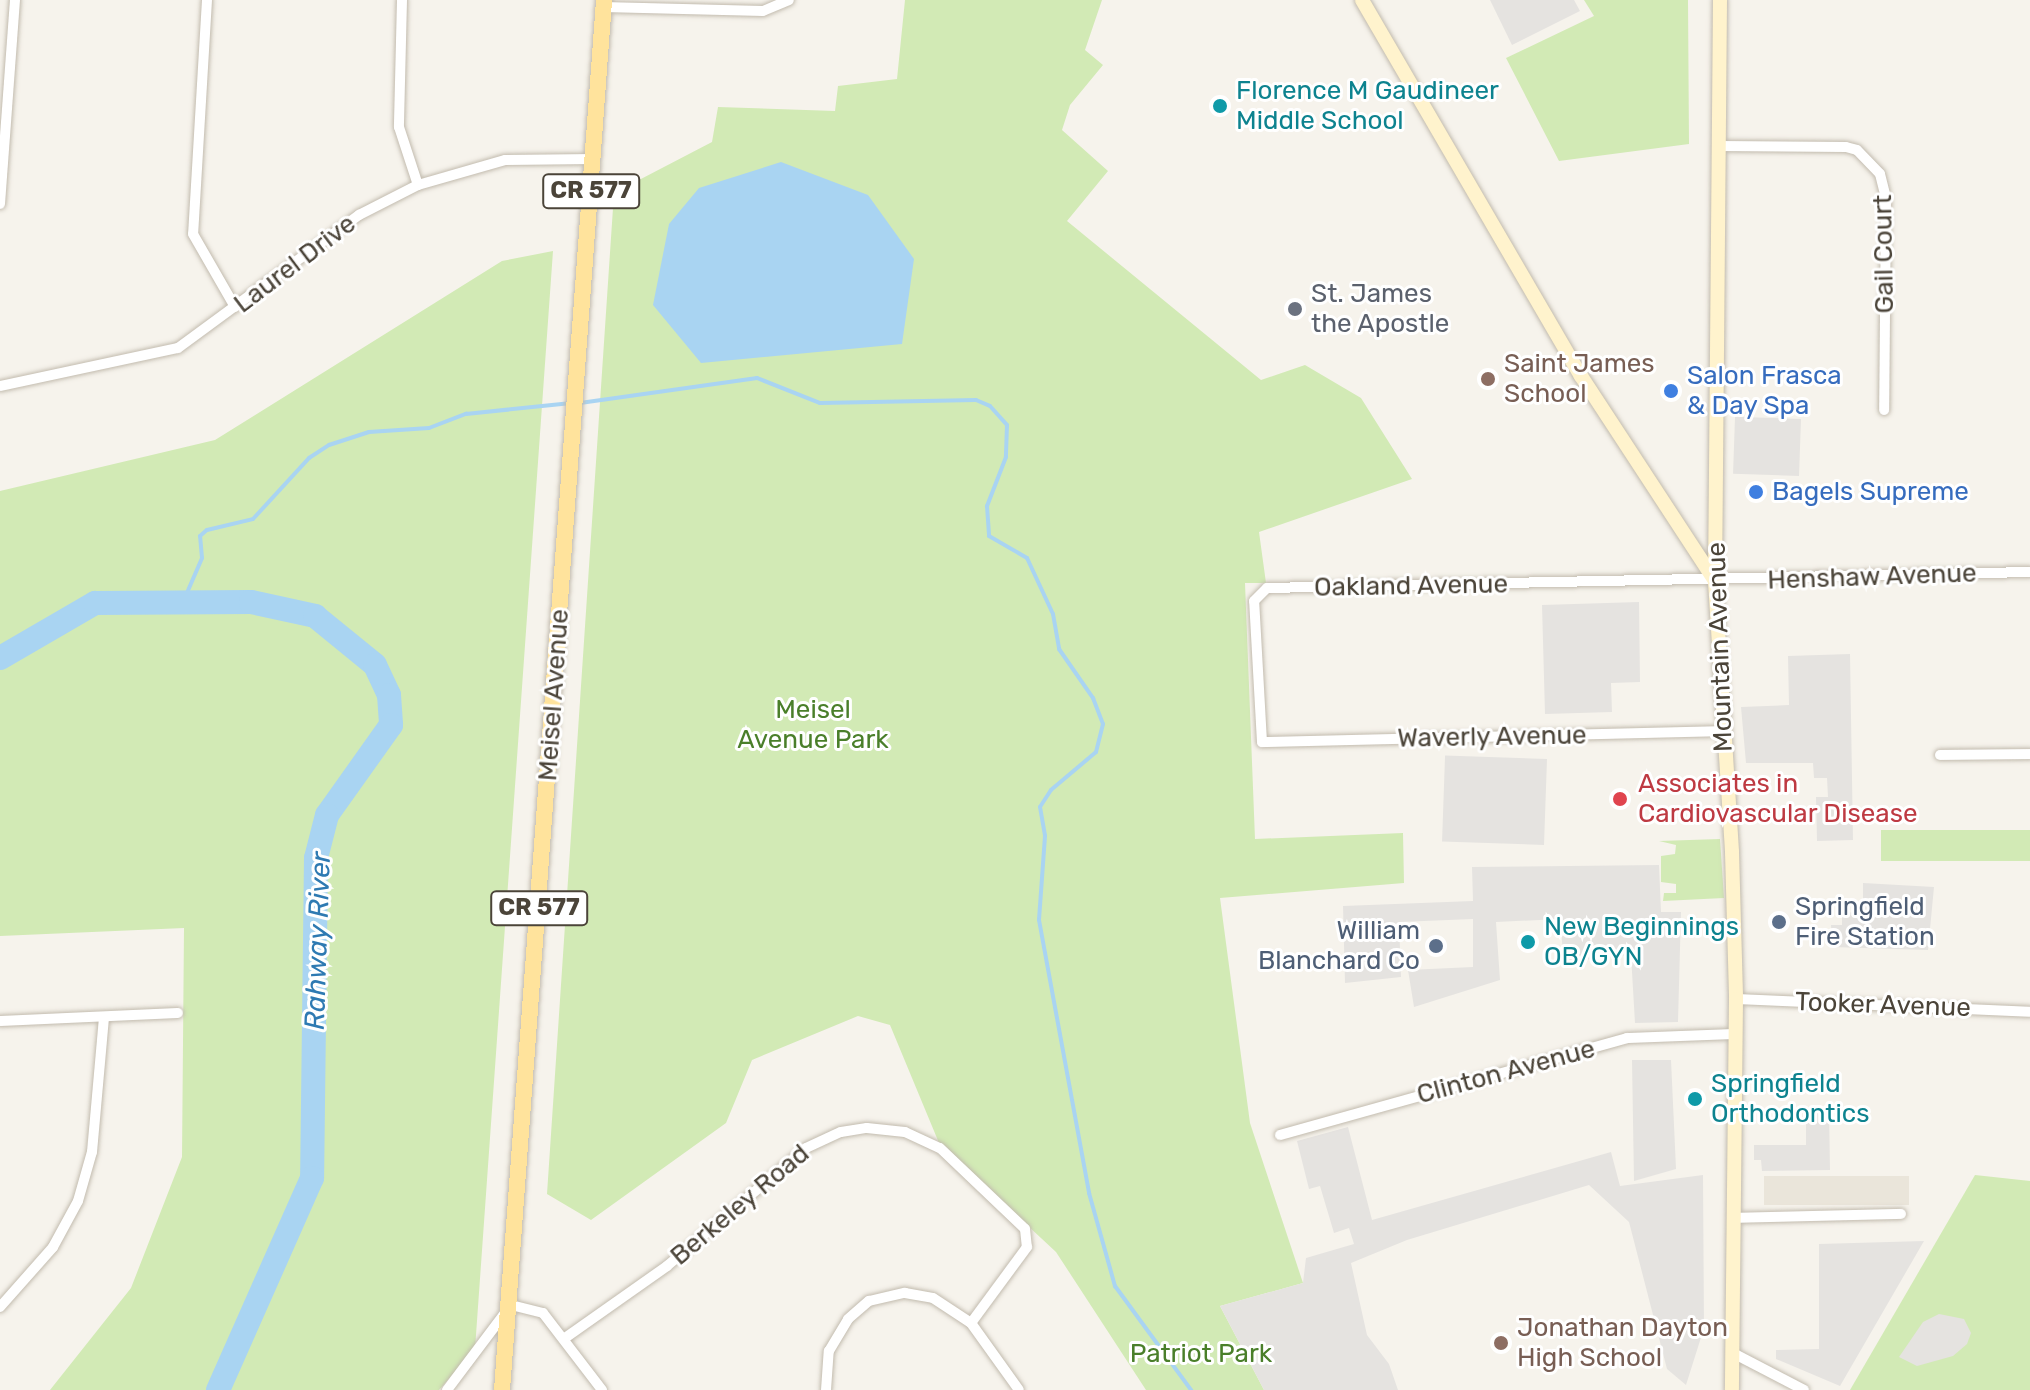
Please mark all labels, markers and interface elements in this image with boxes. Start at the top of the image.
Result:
place label: Florence M Gaudineer Middle School [1236,75,1499,136]
marker: Florence M Gaudineer Middle School [1211,97,1229,115]
road number: CR 577 [541,171,641,211]
street label: Gail Court [1867,194,1901,314]
street label: Laurel Drive [228,208,362,320]
place label: St. James the Apostle [1311,278,1450,340]
marker: St. James the Apostle [1286,300,1304,318]
place label: Saint James School [1504,348,1655,410]
place label: Salon Frasca & Day Spa [1687,360,1842,422]
marker: Saint James School [1479,370,1497,388]
marker: Salon Frasca & Day Spa [1662,382,1680,400]
place label: Bagels Supreme [1772,476,1969,508]
marker: Bagels Supreme [1747,483,1765,501]
street label: Mountain Avenue [1701,541,1739,753]
street label: Henshaw Avenue [1766,558,1978,596]
street label: Oakland Avenue [1313,569,1509,603]
street label: Meisel Avenue [532,608,576,782]
park label: Meisel Avenue Park [737,694,889,756]
street label: Waverly Avenue [1396,720,1588,754]
place label: Associates in Cardiovascular Disease [1638,768,1918,830]
marker: Associates in Cardiovascular Disease [1609,788,1631,810]
water label: Rahway River [298,851,338,1031]
road number: CR 577 [489,888,589,928]
place label: Springfield Fire Station [1795,891,1935,952]
place label: New Beginnings OB/GYN [1544,911,1740,972]
marker: Springfield Fire Station [1770,913,1788,931]
place label: William Blanchard Co [1258,915,1420,976]
marker: New Beginnings OB/GYN [1519,933,1537,951]
marker: William Blanchard Co [1427,937,1445,955]
street label: Tooker Avenue [1794,986,1972,1024]
street label: Clinton Avenue [1413,1033,1599,1111]
place label: Springfield Orthodontics [1711,1068,1869,1130]
marker: Springfield Orthodontics [1686,1090,1704,1108]
street label: Berkeley Road [664,1138,816,1272]
place label: Jonathan Dayton High School [1517,1312,1728,1374]
marker: Jonathan Dayton High School [1492,1334,1510,1352]
park label: Patriot Park [1130,1338,1272,1370]

